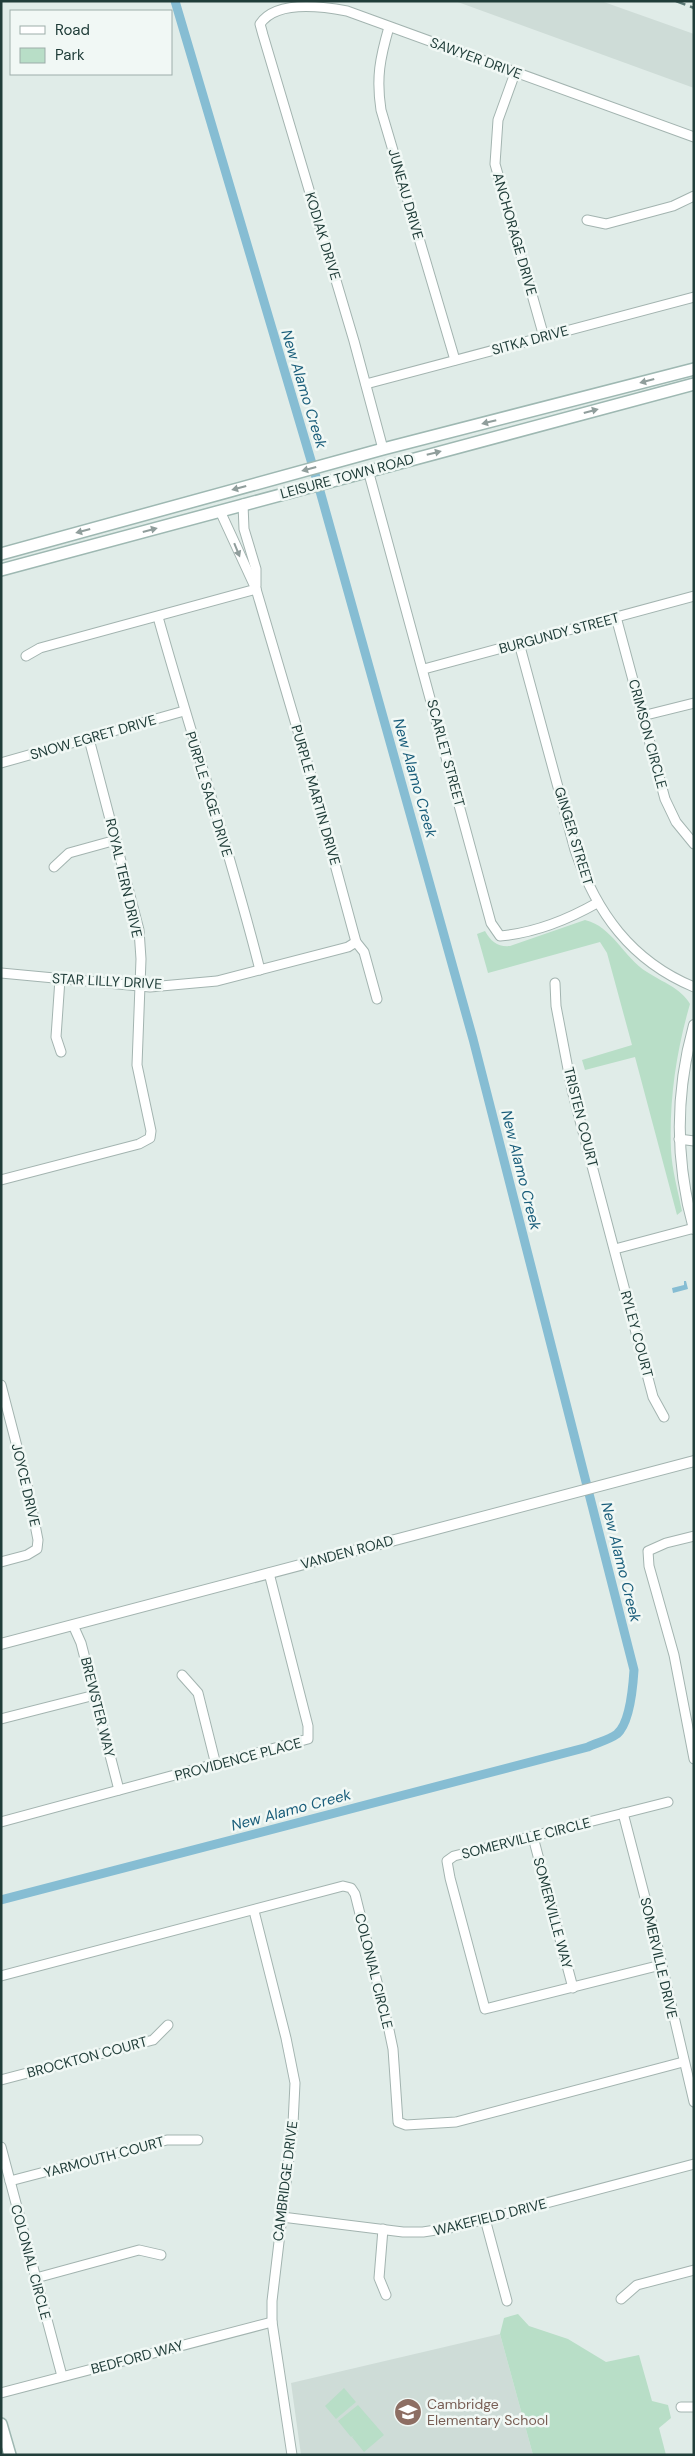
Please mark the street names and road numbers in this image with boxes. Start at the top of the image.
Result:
street label: SAWYER DRIVE [428,33,525,83]
street label: JUNEAU DRIVE [384,146,428,242]
street label: ANCHORAGE DRIVE [489,170,541,298]
street label: KODIAK DRIVE [301,190,345,282]
street label: SITKA DRIVE [490,321,571,359]
street label: LEISURE TOWN ROAD [278,449,416,503]
street label: BURGUNDY STREET [497,608,621,658]
street label: CRIMSON CIRCLE [625,677,671,791]
street label: SCARLET STREET [423,697,469,809]
street label: SNOW EGRET DRIVE [28,710,158,764]
street label: PURPLE MARTIN DRIVE [287,723,345,867]
street label: PURPLE SAGE DRIVE [181,729,237,859]
street label: GINGER STREET [551,785,598,887]
street label: ROYAL TERN DRIVE [102,817,147,940]
street label: STAR LILLY DRIVE [51,969,163,993]
street label: TRISTEN COURT [560,1065,602,1169]
street label: RYLEY COURT [617,1288,657,1380]
street label: JOYCE DRIVE [8,1442,44,1528]
street label: VANDEN ROAD [299,1531,395,1573]
street label: BREWSTER WAY [77,1655,119,1759]
street label: PROVIDENCE PLACE [173,1733,303,1785]
street label: SOMERVILLE CIRCLE [460,1813,593,1863]
street label: SOMERVILLE WAY [529,1855,577,1971]
street label: SOMERVILLE DRIVE [636,1896,682,2021]
street label: COLONIAL CIRCLE [351,1911,397,2031]
street label: BROCKTON COURT [25,2032,149,2082]
street label: CAMBRIDGE DRIVE [269,2120,301,2242]
street label: YARMOUTH COURT [42,2132,166,2182]
street label: WAKEFIELD DRIVE [432,2194,548,2240]
street label: COLONIAL CIRCLE [7,2202,55,2322]
street label: BEDFORD WAY [89,2336,185,2378]

